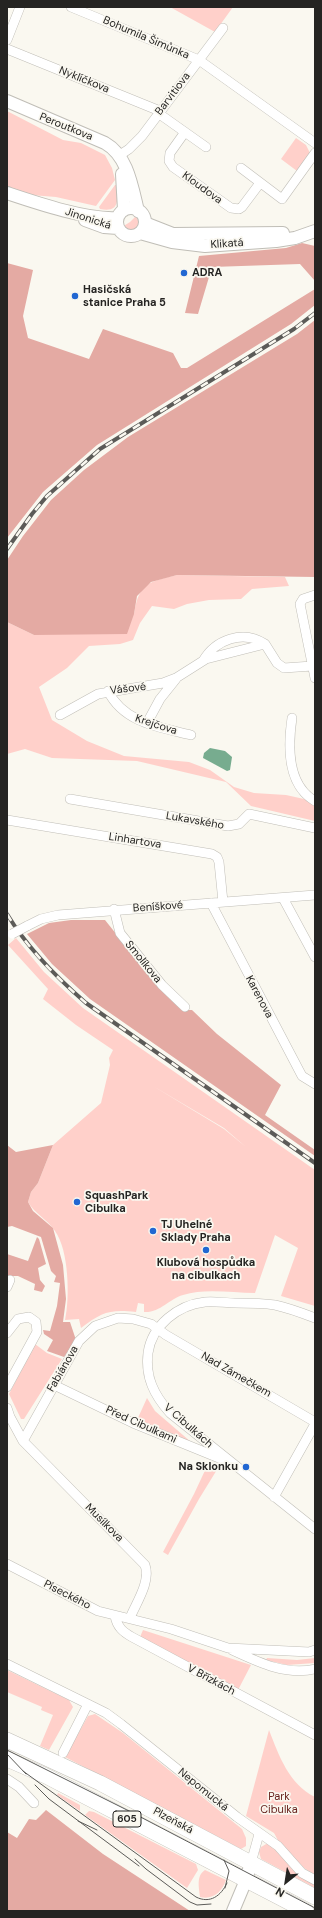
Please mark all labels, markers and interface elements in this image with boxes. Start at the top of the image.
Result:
street label: Bohumila Šimůnka [101,14,191,62]
street label: Nyklíčkova [57,64,111,96]
street label: Barvitiova [153,70,193,118]
street label: Peroutkova [37,110,95,144]
street label: Kloudova [179,169,225,207]
street label: Jinonická [63,205,113,233]
street label: Klikatá [210,236,244,252]
place label: ADRA [192,266,222,280]
marker: ADRA [179,268,189,278]
place label: Hasičská stanice Praha 5 [83,283,166,309]
marker: Hasičská stanice Praha 5 [70,291,80,301]
street label: Vášové [109,680,147,698]
street label: Krejčova [133,712,179,738]
street label: Lukavského [165,809,225,833]
street label: Linhartova [108,830,162,852]
street label: Beníškové [132,899,184,915]
street label: Smolíkova [122,938,164,986]
street label: Karenova [242,973,276,1021]
place label: SquashPark Cibulka [85,1189,148,1215]
marker: SquashPark Cibulka [72,1197,82,1207]
place label: TJ Uhelné Sklady Praha [161,1218,231,1244]
marker: TJ Uhelné Sklady Praha [148,1226,158,1236]
marker: Klubová hospůdka na cibulkach [201,1245,211,1255]
place label: Klubová hospůdka na cibulkach [157,1256,255,1282]
street label: Fabiánova [45,1344,81,1394]
street label: Nad Zámečkem [199,1350,273,1400]
street label: V Cibulkách [161,1401,215,1451]
street label: Před Cibulkami [103,1403,179,1447]
place label: Na Sklonku [178,1460,238,1474]
marker: Na Sklonku [241,1462,251,1472]
street label: Musílkova [82,1501,126,1545]
street label: Píseckého [41,1578,93,1612]
street label: V Břízkách [185,1662,237,1698]
street label: Nepomucká [175,1766,231,1814]
park label: Park Cibulka [260,1790,298,1816]
street label: Plzeňská [151,1805,195,1837]
road number: 605 [113,1811,141,1827]
north arrow [266,1862,306,1902]
text: N [273,1884,287,1900]

